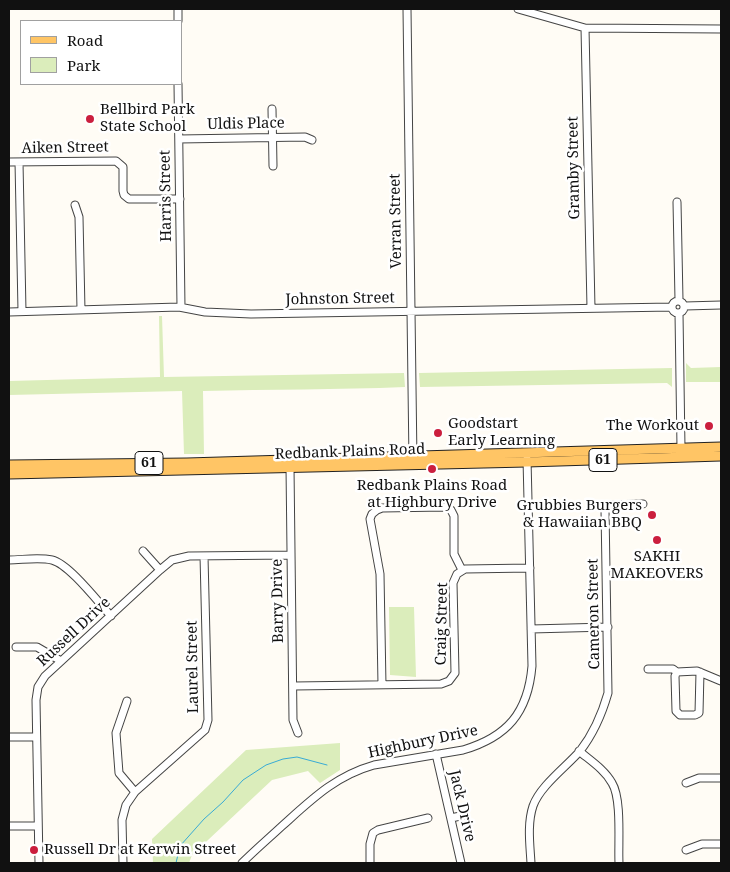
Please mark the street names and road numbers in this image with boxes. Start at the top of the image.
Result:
street label: Uldis Place [207,114,285,134]
street label: Gramby Street [564,116,584,220]
street label: Aiken Street [21,138,109,158]
street label: Harris Street [156,150,176,242]
street label: Verran Street [386,173,406,269]
street label: Johnston Street [285,289,395,309]
street label: Redbank Plains Road [274,440,426,464]
road number: 61 [589,448,617,472]
road number: 61 [135,452,163,474]
street label: Cameron Street [584,558,604,670]
street label: Barry Drive [268,559,288,643]
street label: Craig Street [432,582,452,666]
street label: Russell Drive [34,594,114,670]
street label: Laurel Street [183,620,203,714]
street label: Highbury Drive [366,722,480,762]
street label: Jack Drive [445,768,479,844]

